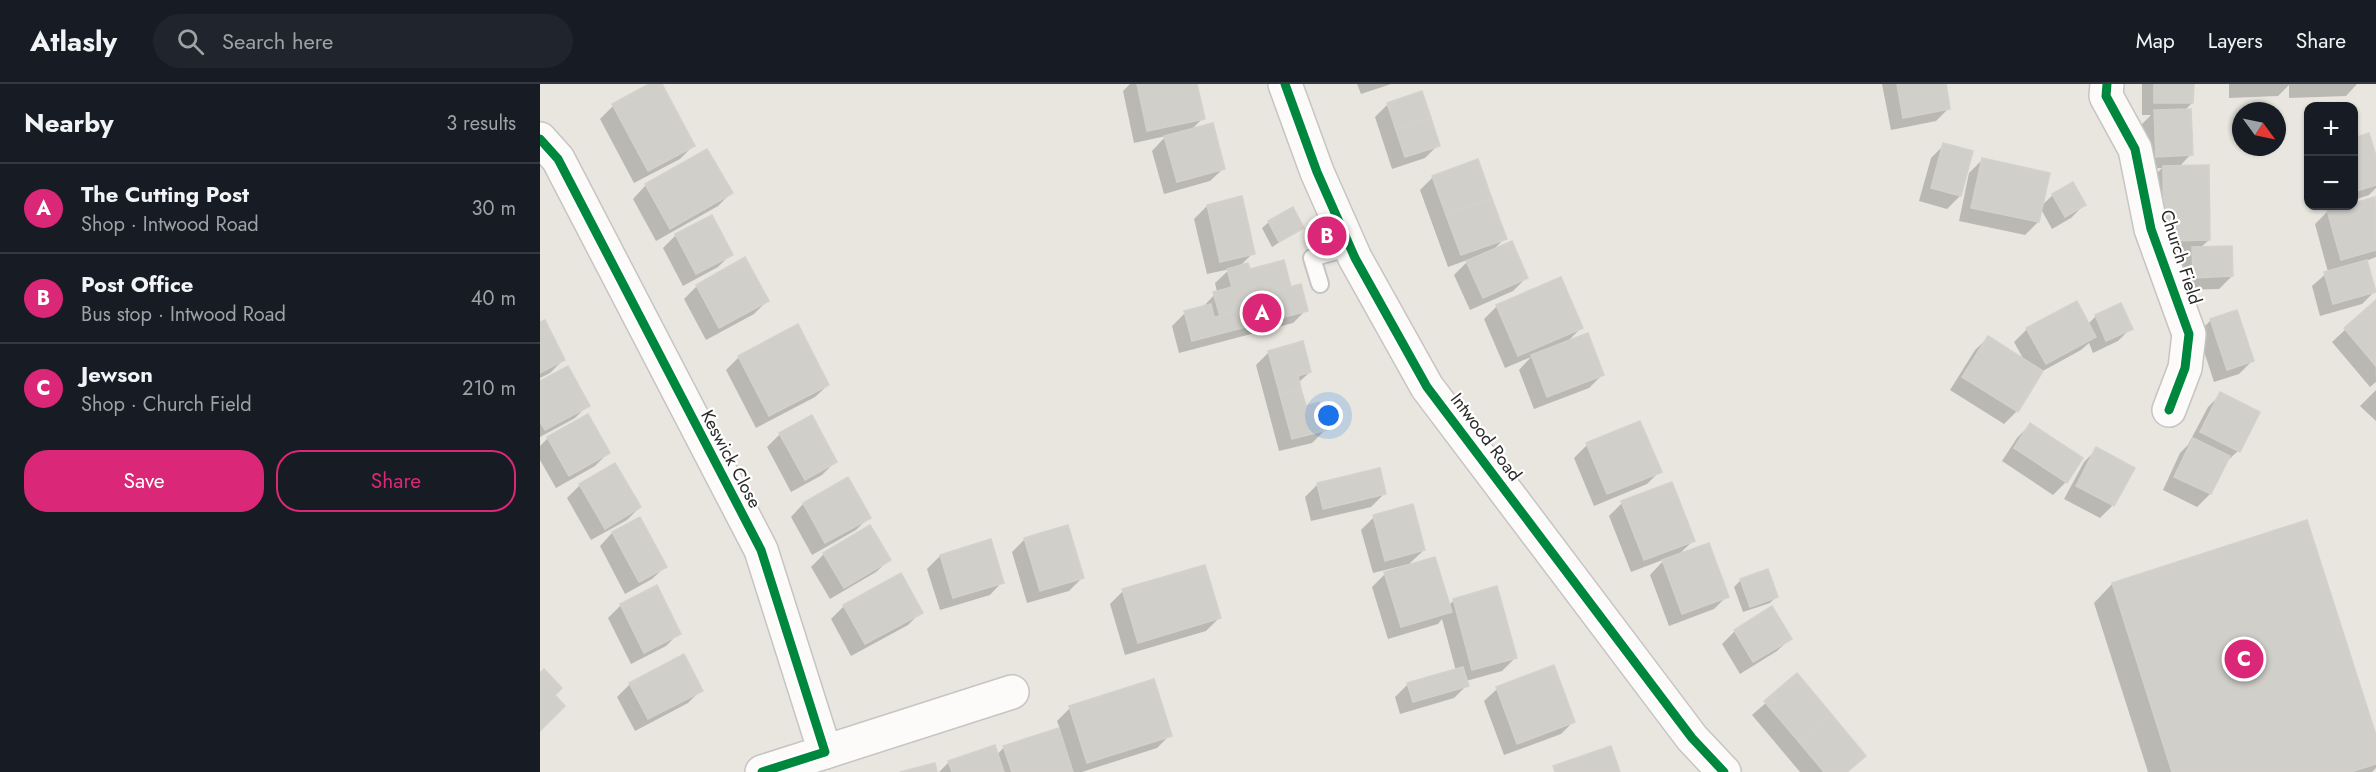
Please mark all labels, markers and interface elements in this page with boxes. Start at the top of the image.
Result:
search box [153,14,573,68]
text: Atlasly [30,21,117,62]
icon: search [174,25,207,58]
text: Search here [222,25,333,57]
text: Map [2136,26,2175,56]
text: Layers [2208,26,2263,56]
text: Share [2296,26,2346,56]
north arrow [2232,102,2286,156]
map controls [2304,102,2358,210]
button: + [2304,102,2358,156]
text: Nearby [24,104,113,142]
text: 3 results [446,109,516,138]
button: − [2304,156,2358,210]
text: The Cutting Post [81,178,249,210]
text: A [36,194,51,223]
text: 30 m [471,194,516,223]
street label: Church Field [2154,206,2208,308]
text: Shop · Intwood Road [81,210,259,239]
pin: B [1308,214,1346,258]
text: Post Office [81,268,193,300]
text: B [37,284,50,313]
text: 40 m [471,284,516,313]
pin: A [1242,290,1282,336]
text: Bus stop · Intwood Road [81,300,286,329]
text: Jewson [81,358,153,390]
text: C [36,374,51,403]
text: 210 m [462,374,516,403]
street label: Intwood Road [1444,388,1528,486]
text: Shop · Church Field [81,390,252,419]
your location [1314,401,1343,430]
street label: Keswick Close [694,405,768,513]
button: Save [24,450,264,512]
button: Share [276,450,516,512]
pin: C [2224,636,2264,682]

